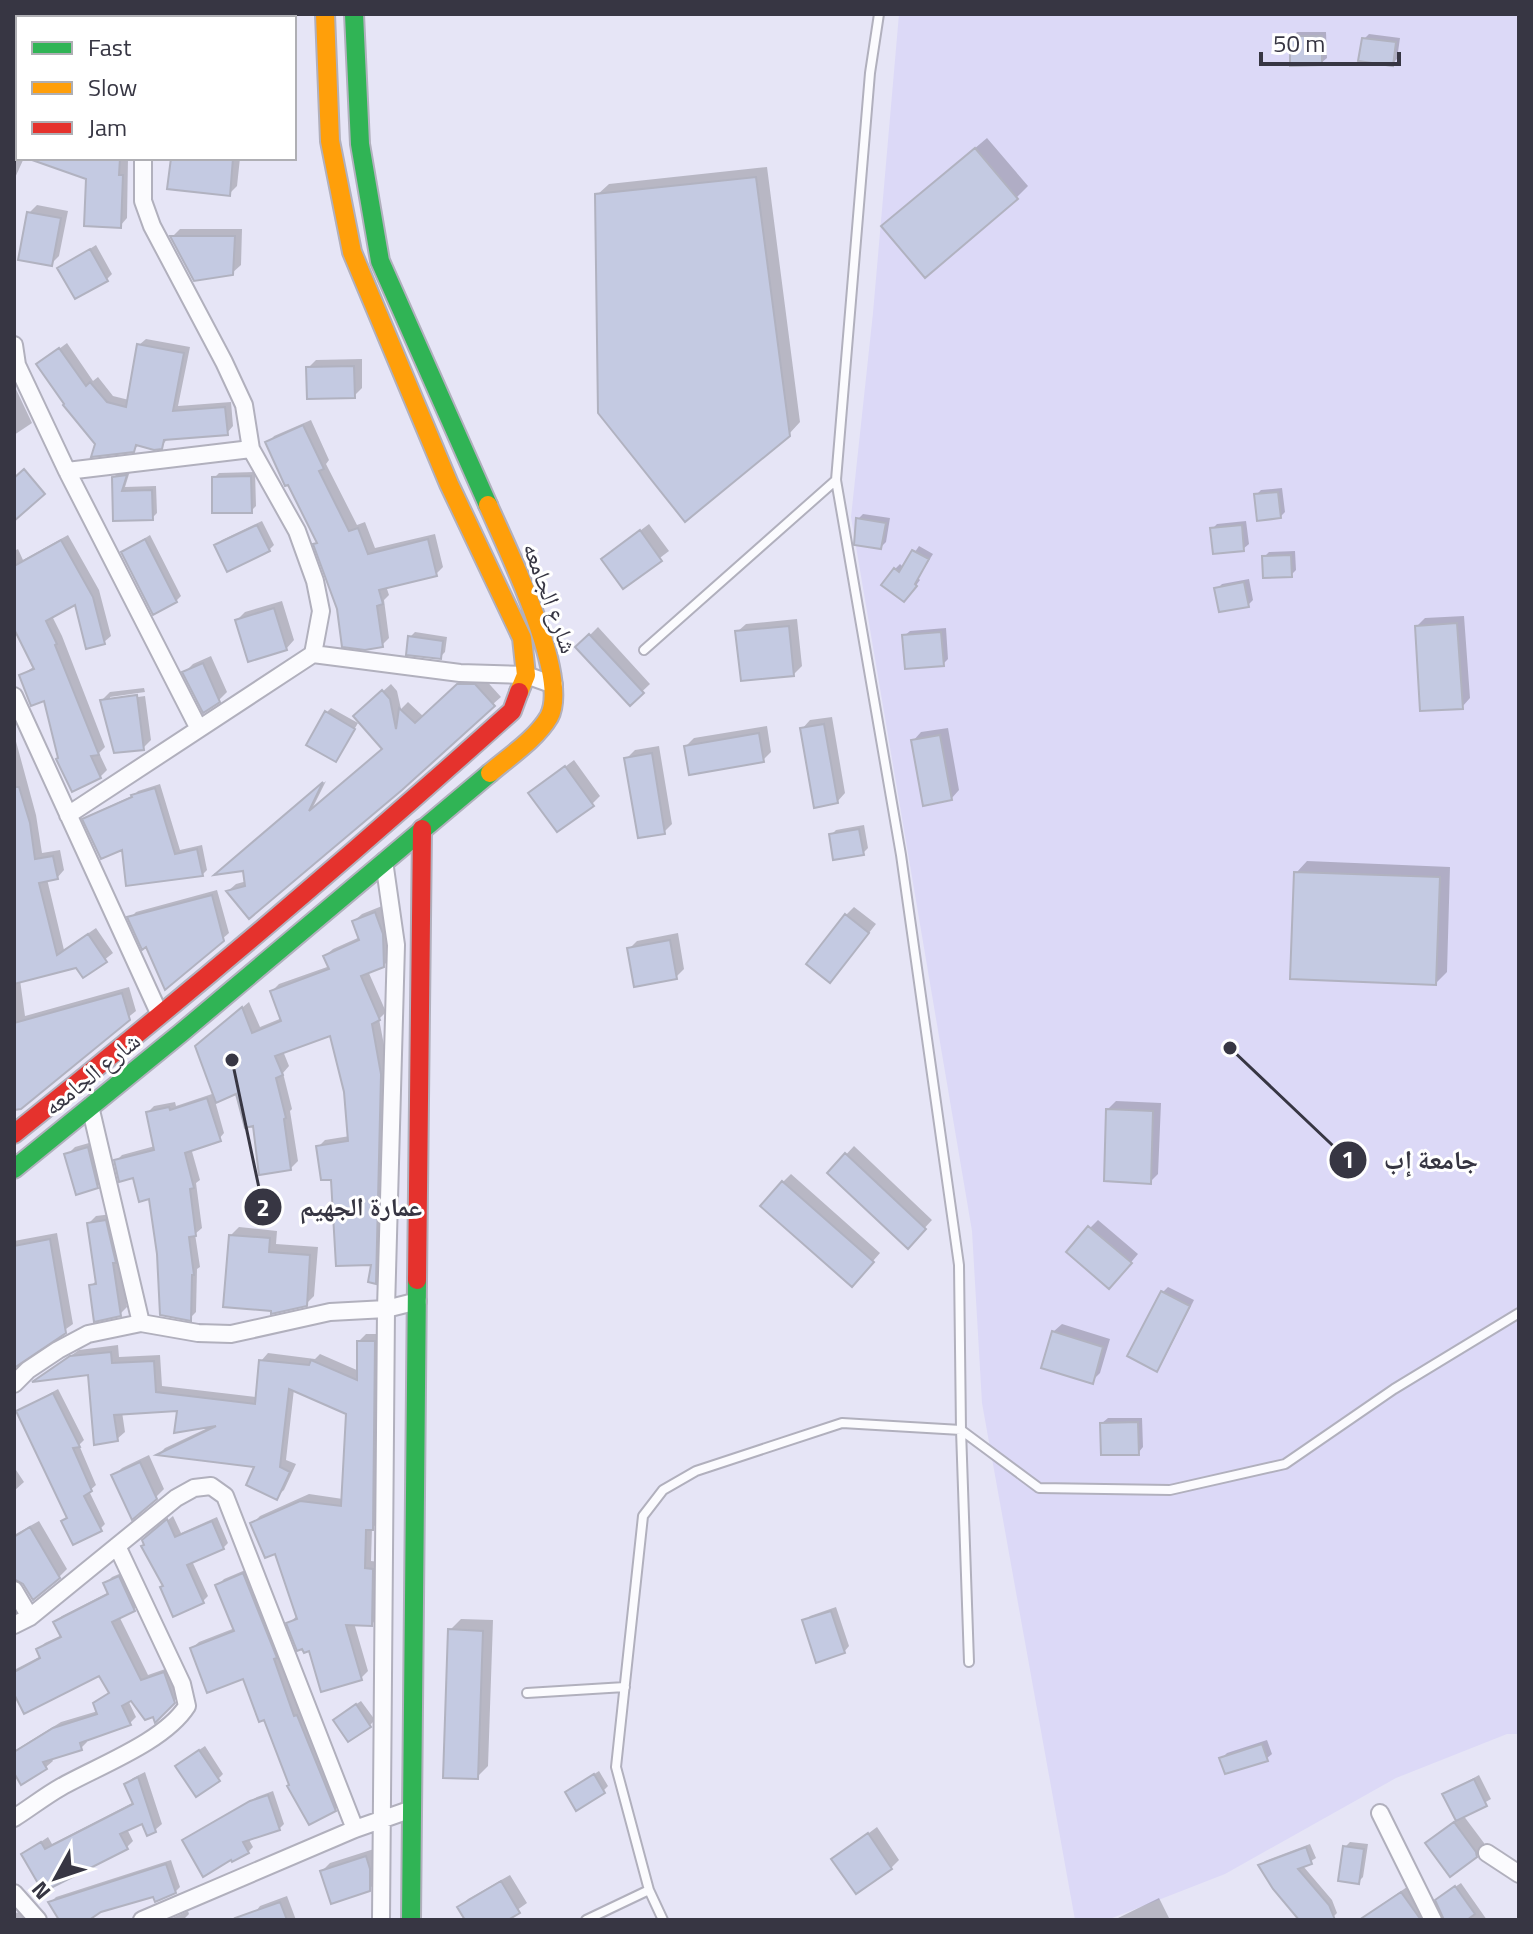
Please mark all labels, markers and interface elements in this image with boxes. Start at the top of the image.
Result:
legend [16,16,296,160]
scale bar [1261,16,1399,66]
text: 50 m [1273,25,1325,61]
text: Fast [88,29,132,65]
text: Slow [88,69,137,105]
text: Jam [88,109,127,145]
street label: شارع الجامعه [514,537,588,658]
street label: شارع الجامعه [35,1023,148,1124]
callout: جامعة إب [1328,1135,1495,1185]
text: جامعة إب [1384,1140,1478,1179]
text: 1 [1341,1141,1355,1177]
callout: عمارة الجهيم [243,1182,438,1232]
text: عمارة الجهيم [300,1187,422,1226]
text: 2 [256,1189,270,1225]
north arrow [16,1838,96,1918]
text: N [23,1874,59,1908]

